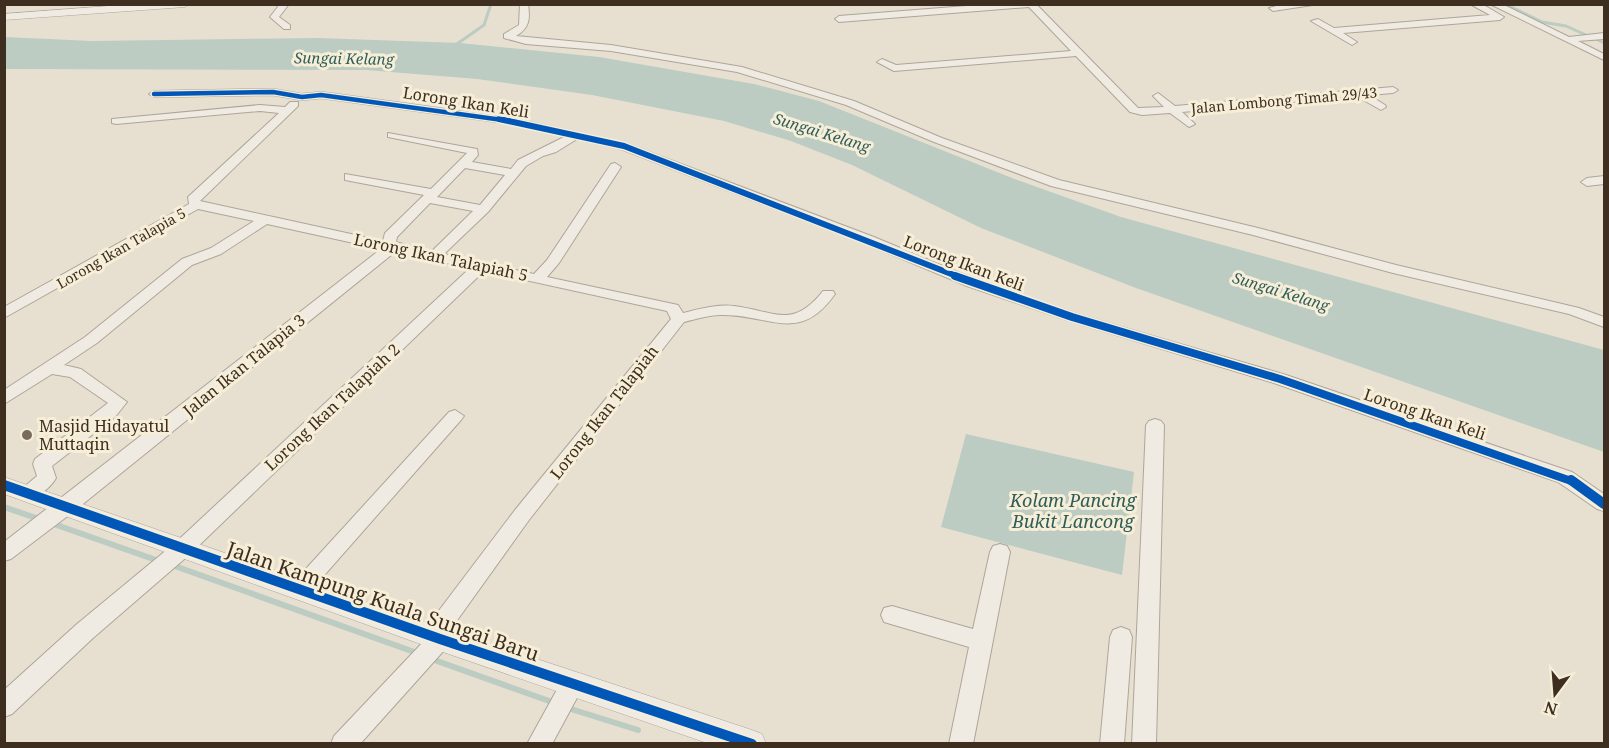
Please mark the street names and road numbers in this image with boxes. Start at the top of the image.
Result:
street label: Lorong Ikan Keli [401,81,531,123]
street label: Jalan Lombong Timah 29/43 [1189,82,1378,118]
street label: Lorong Ikan Talapia 5 [53,203,189,293]
street label: Lorong Ikan Talapiah 5 [352,228,530,286]
street label: Lorong Ikan Keli [901,230,1027,296]
street label: Jalan Ikan Talapia 3 [178,309,310,422]
street label: Lorong Ikan Talapiah 2 [260,338,404,476]
street label: Lorong Ikan Talapiah [545,341,663,483]
street label: Lorong Ikan Keli [1361,383,1489,445]
street label: Jalan Kampung Kuala Sungai Baru [222,534,543,667]

